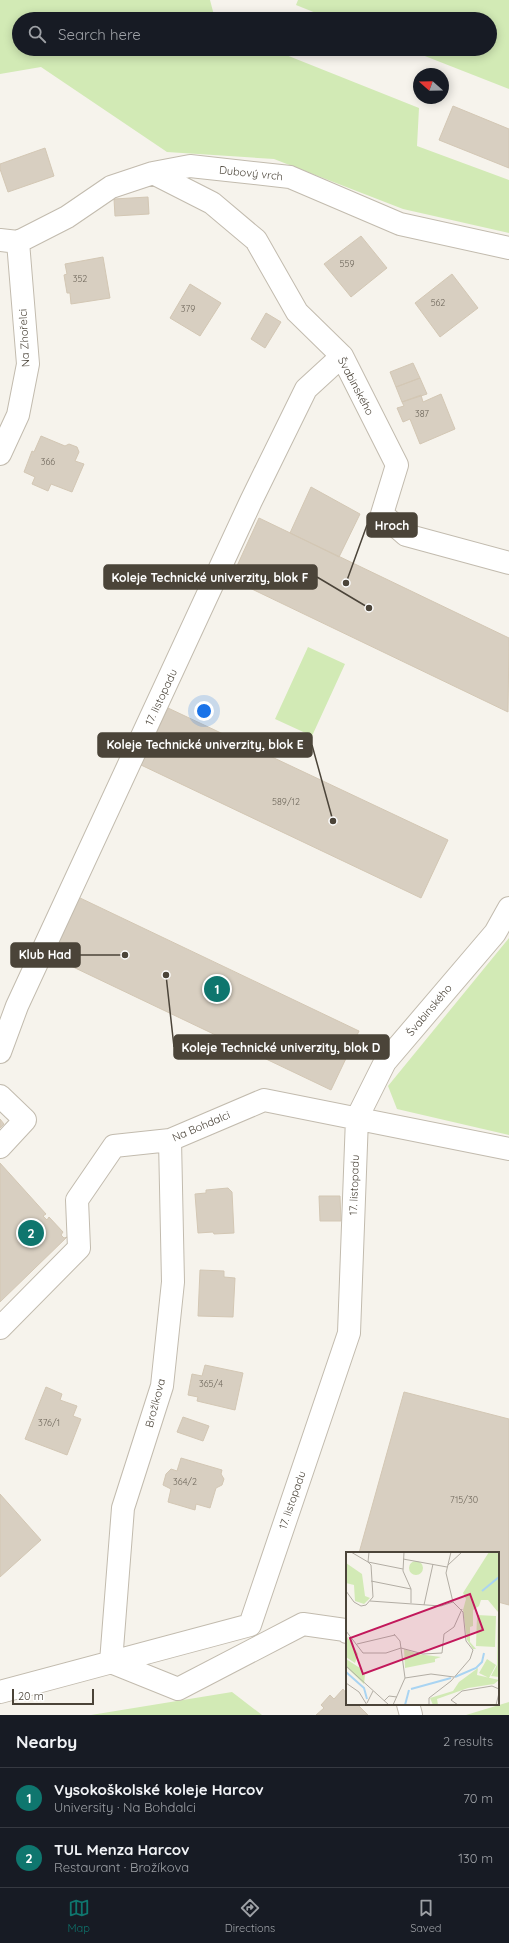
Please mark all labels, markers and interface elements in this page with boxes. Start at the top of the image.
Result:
search box [12,12,497,56]
icon: search [26,23,48,45]
text: Search here [58,25,141,44]
north arrow [413,68,449,104]
street label: Dubový vrch [218,163,284,183]
house number: 559 [340,258,354,269]
house number: 352 [73,273,87,284]
house number: 562 [431,297,445,308]
house number: 379 [181,303,195,314]
street label: Na Zhořelci [15,308,33,368]
street label: Švabinského [335,354,377,418]
house number: 387 [415,408,429,419]
house number: 366 [41,456,55,467]
callout: Hroch [367,513,417,537]
text: Hroch [375,518,409,533]
callout: Koleje Technické univerzity, blok F [104,565,317,589]
text: Koleje Technické univerzity, blok F [111,570,309,585]
street label: 17. listopadu [142,666,180,728]
your location [194,701,214,721]
callout: Koleje Technické univerzity, blok E [98,733,312,757]
text: Koleje Technické univerzity, blok E [106,737,304,752]
house number: 589/12 [272,796,300,807]
callout: Klub Had [11,943,80,967]
text: Klub Had [19,947,71,962]
pin: 1 [204,974,230,1004]
street label: Švabinského [403,981,455,1039]
callout: Koleje Technické univerzity, blok D [174,1035,389,1059]
text: Koleje Technické univerzity, blok D [182,1040,381,1055]
street label: Na Bohdalci [170,1108,232,1144]
street label: 17. listopadu [346,1154,362,1216]
pin: 2 [18,1218,44,1248]
street label: Brožíkova [142,1377,168,1429]
house number: 365/4 [199,1378,223,1389]
house number: 376/1 [38,1417,60,1428]
street label: 17. listopadu [275,1469,309,1531]
house number: 364/2 [173,1476,197,1487]
house number: 715/30 [450,1494,478,1505]
inset map [346,1552,499,1705]
scale bar [12,1687,94,1706]
text: 20 m [18,1689,44,1703]
text: Nearby [16,1731,77,1752]
text: 2 results [443,1733,493,1749]
text: Vysokoškolské koleje Harcov [54,1780,264,1799]
text: 1 [26,1790,32,1806]
text: 70 m [463,1790,493,1806]
text: University · Na Bohdalci [54,1799,196,1815]
text: TUL Menza Harcov [54,1840,189,1859]
text: 2 [25,1850,33,1866]
text: 130 m [458,1850,493,1866]
text: Restaurant · Brožíkova [54,1859,189,1875]
tab: Map [67,1897,90,1935]
tab: Directions [225,1897,275,1935]
tab: Saved [410,1897,442,1935]

